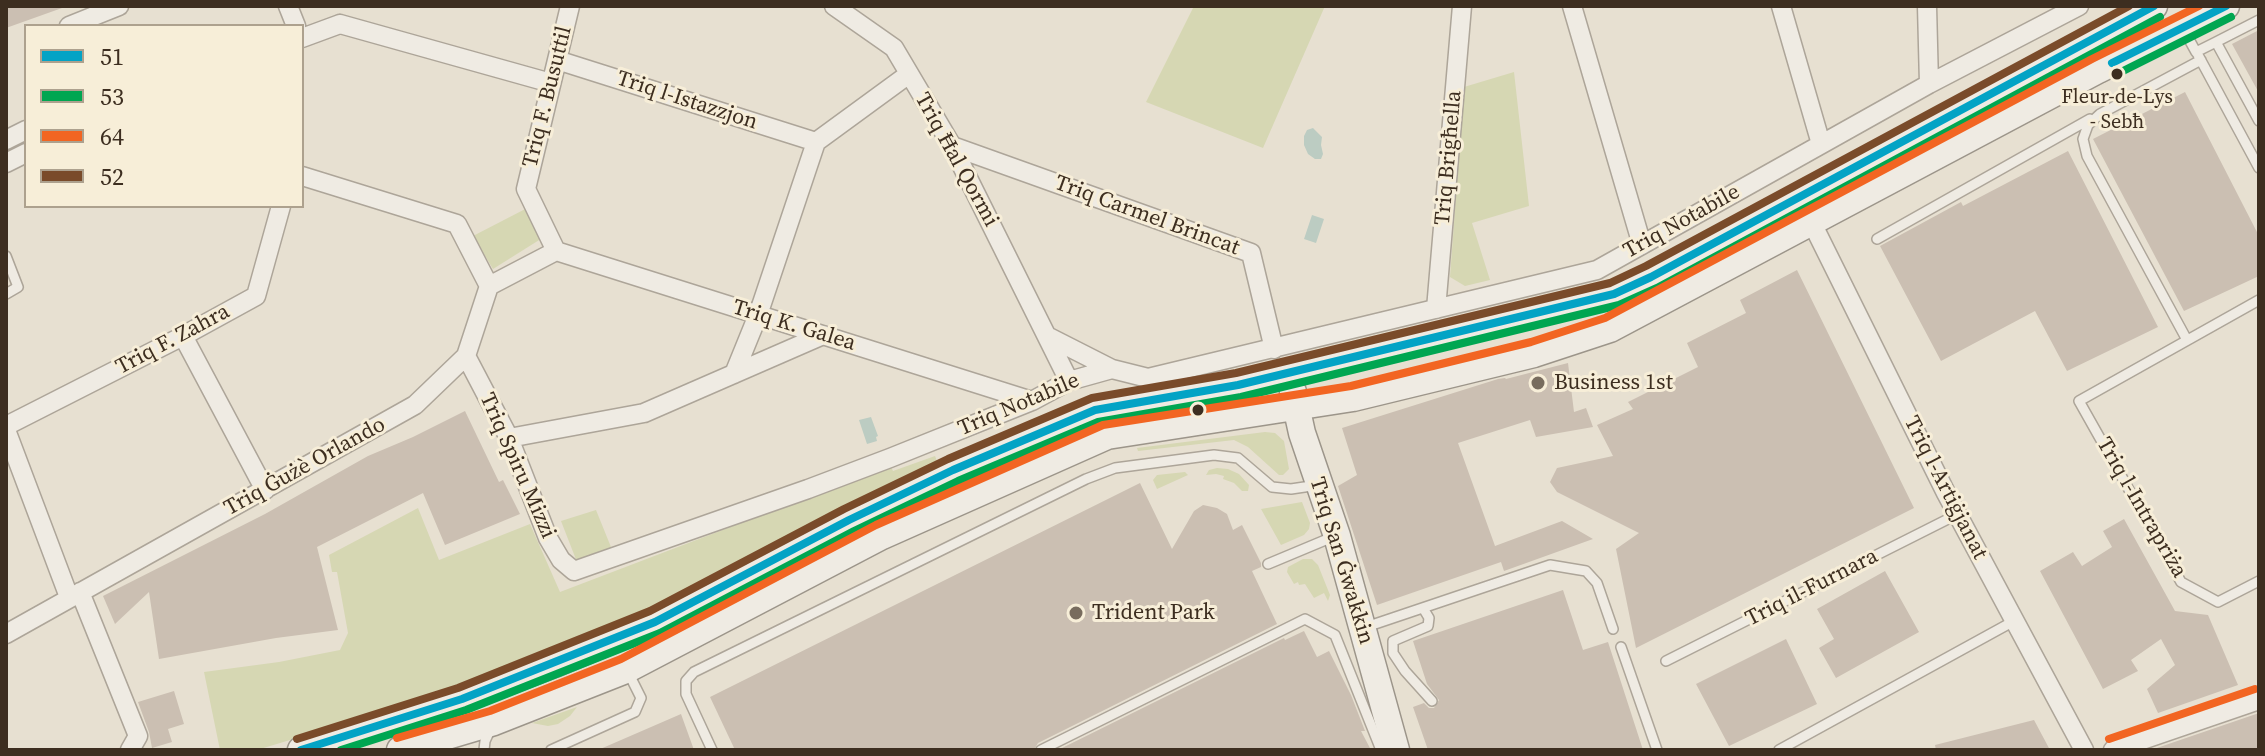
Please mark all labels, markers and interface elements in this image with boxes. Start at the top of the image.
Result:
legend [24,24,304,208]
street label: Triq F. Busuttil [518,24,578,170]
text: 51 [100,40,124,73]
street label: Triq l-Istazzjon [613,66,761,136]
marker: Fleur-de-Lys - Sebħ [2109,66,2125,82]
text: 53 [100,80,124,113]
place label: Fleur-de-Lys - Sebħ [2061,86,2173,133]
street label: Triq Ħal Qormi [908,88,1004,232]
street label: Triq Brigħella [1430,90,1468,226]
text: 64 [100,120,124,153]
text: 52 [100,160,124,193]
street label: Triq Carmel Brincat [1051,170,1243,262]
street label: Triq Notabile [1619,179,1745,265]
street label: Triq K. Galea [729,295,859,357]
street label: Triq F. Zahra [112,299,234,381]
street label: Triq Notabile [954,368,1084,442]
place label: Business 1st [1554,370,1673,396]
marker: Business 1st [1529,374,1547,392]
street label: Triq Spiru Mizzi [473,389,561,543]
unlabelled marker [1190,402,1206,418]
street label: Triq Ġużè Orlando [220,412,390,522]
street label: Triq l-Artiġjanat [1898,412,1992,564]
street label: Triq l-Intrapriża [2090,433,2192,583]
street label: Triq San Ġwakkin [1303,474,1379,648]
street label: Triq il-Furnara [1741,543,1883,633]
place label: Trident Park [1092,600,1215,626]
marker: Trident Park [1067,604,1085,622]

